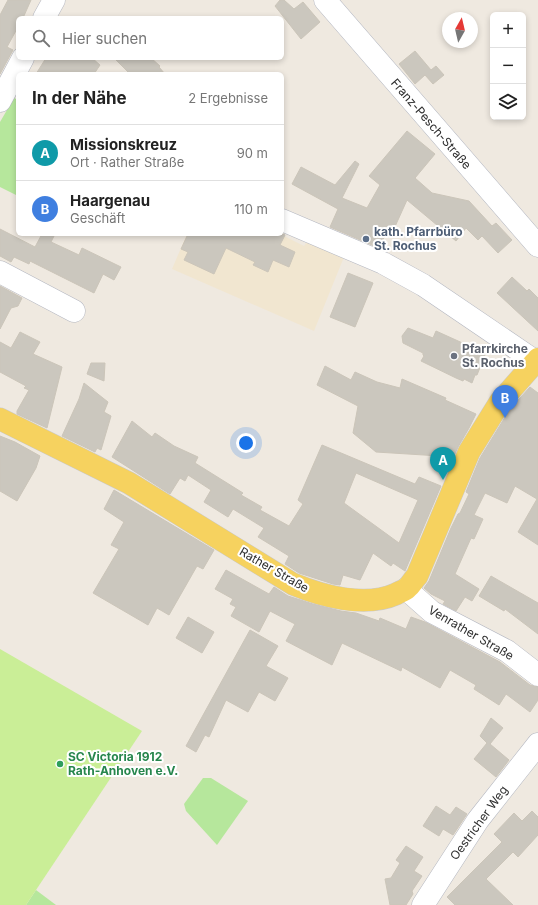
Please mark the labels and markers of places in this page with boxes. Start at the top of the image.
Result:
place label: kath. Pfarrbüro St. Rochus [374,224,463,253]
marker: kath. Pfarrbüro St. Rochus [361,234,371,244]
place label: Pfarrkirche St. Rochus [462,341,528,370]
marker: Pfarrkirche St. Rochus [449,351,459,361]
pin: B [492,385,518,418]
pin: A [430,447,456,480]
place label: SC Victoria 1912 Rath-Anhoven e.V. [68,749,178,778]
marker: SC Victoria 1912 Rath-Anhoven e.V. [55,759,65,769]

